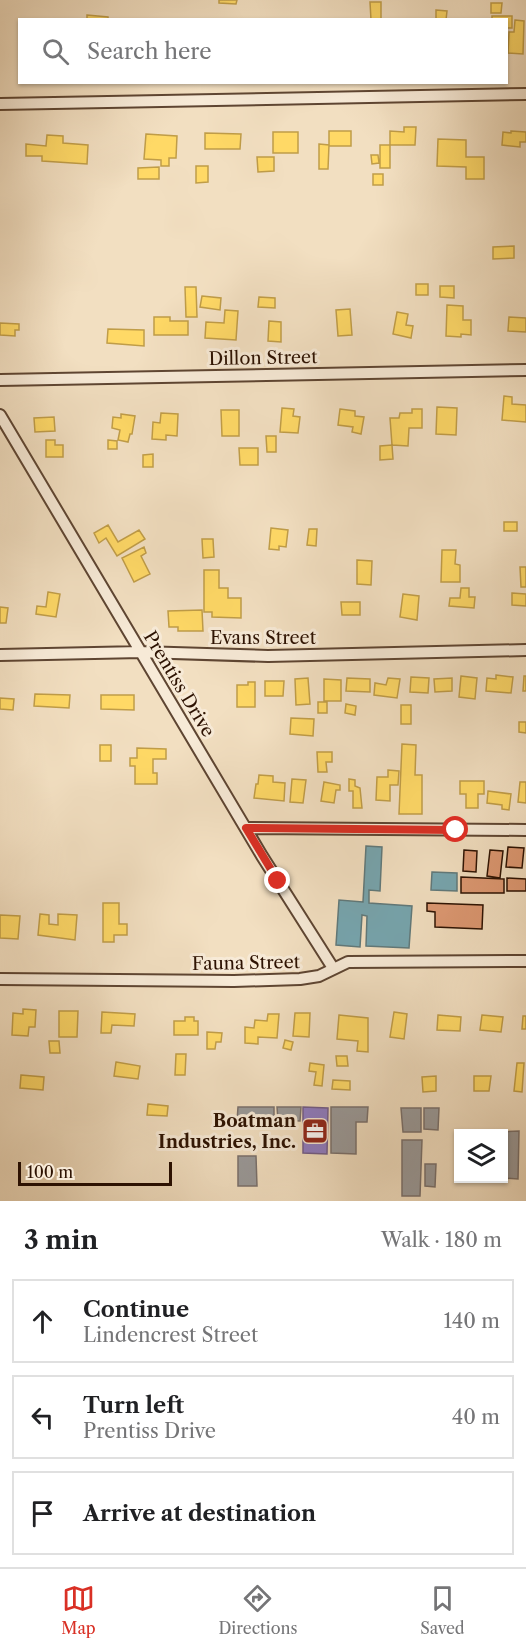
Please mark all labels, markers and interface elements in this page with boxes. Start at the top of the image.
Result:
search box [18,18,508,84]
icon: search [39,35,72,68]
text: Search here [87,38,212,65]
street label: Dillon Street [208,346,318,370]
street label: Prentiss Drive [139,627,219,741]
street label: Evans Street [210,627,317,649]
route start [442,816,468,842]
route end [264,867,290,893]
street label: Fauna Street [192,951,301,975]
place label: Boatman Industries, Inc. [158,1110,297,1153]
office icon: Boatman Industries, Inc. [300,1116,330,1146]
map controls [454,1129,508,1183]
button: layers [454,1129,508,1183]
scale bar [18,1159,172,1186]
text: 100 m [27,1162,73,1182]
text: 3 min [24,1224,98,1256]
text: Walk · 180 m [381,1228,502,1252]
text: Continue [83,1296,189,1323]
icon: ahead [26,1305,59,1338]
text: 140 m [443,1309,500,1333]
text: Lindencrest Street [83,1323,258,1347]
text: Turn left [83,1392,184,1419]
icon: left [26,1401,59,1434]
text: 40 m [452,1405,500,1429]
text: Prentiss Drive [83,1419,216,1443]
icon: arrive [26,1497,59,1530]
text: Arrive at destination [83,1500,316,1527]
tab: Map [61,1582,96,1638]
tab: Directions [218,1582,297,1638]
tab: Saved [420,1582,465,1638]

